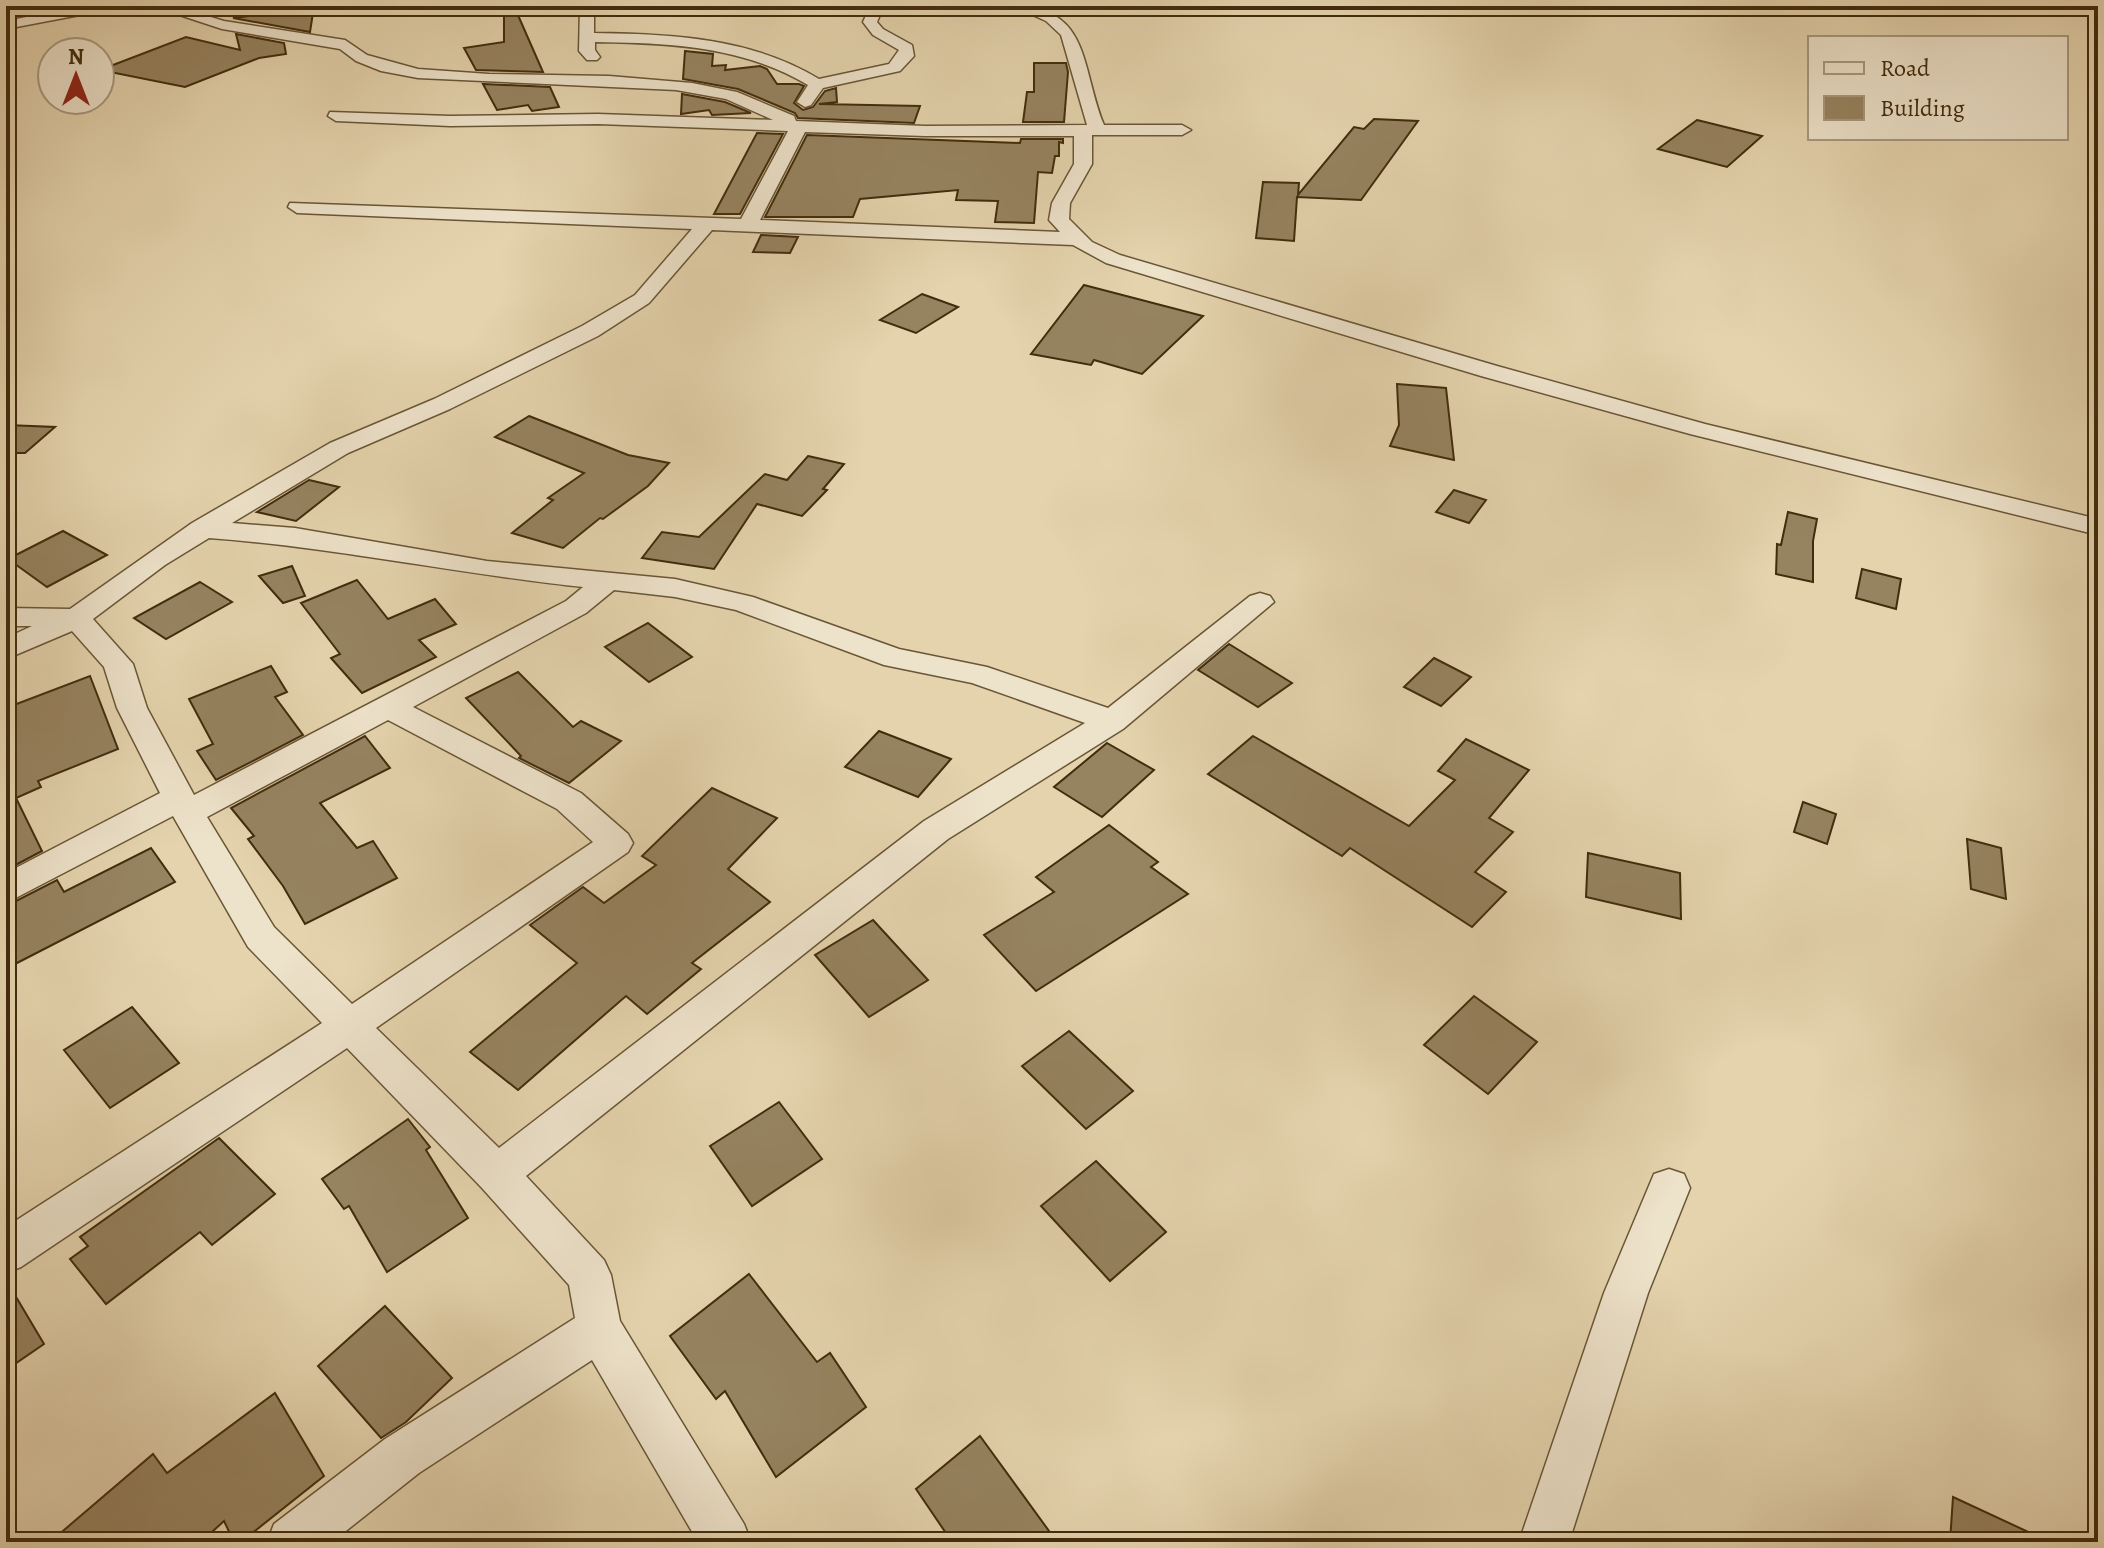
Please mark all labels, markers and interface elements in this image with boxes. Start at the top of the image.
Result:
north arrow [36,36,116,116]
legend [1808,36,2068,140]
text: N [68,42,84,72]
text: Road [1880,52,1930,84]
text: Building [1880,92,1965,124]

